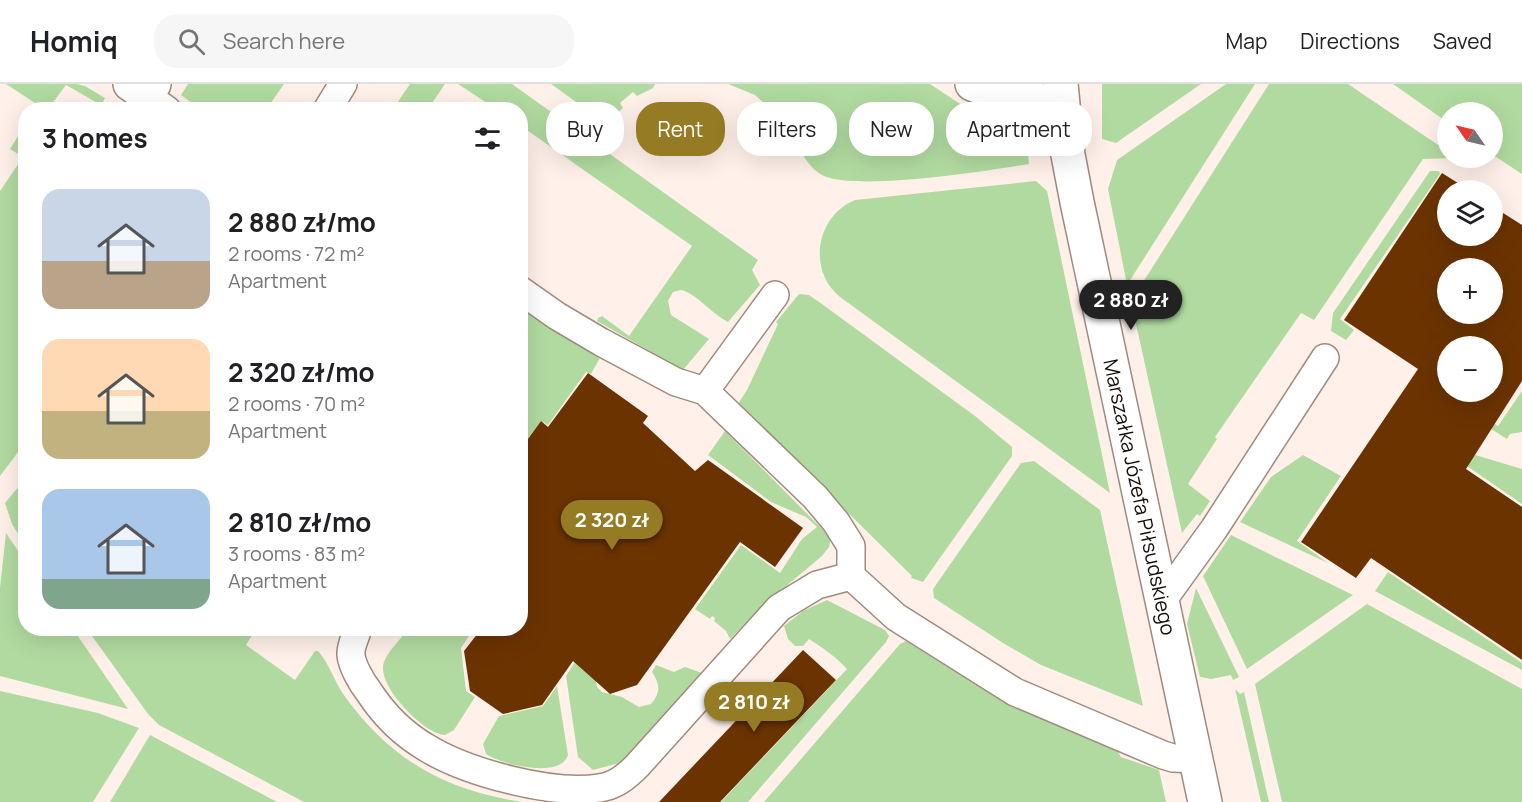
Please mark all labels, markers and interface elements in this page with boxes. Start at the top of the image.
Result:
search box [154,14,574,68]
text: Homiq [30,22,118,60]
icon: search [175,25,208,58]
text: Search here [223,26,345,56]
text: Map [1226,27,1267,55]
text: Directions [1300,27,1400,55]
text: Saved [1433,27,1492,55]
chip: Buy [546,102,624,156]
chip: Rent [636,102,725,156]
chip: Filters [737,102,837,156]
chip: New [849,102,934,156]
chip: Apartment [946,102,1092,156]
north arrow [1437,102,1503,168]
map controls [1437,102,1503,402]
text: 3 homes [42,120,148,156]
icon: filters [471,122,504,155]
button: layers [1437,180,1503,246]
text: 2 880 zł/mo [228,204,376,240]
icon: home [90,213,162,285]
text: 2 rooms · 72 m² [228,240,364,267]
button: + [1437,258,1503,324]
text: Apartment [228,267,327,294]
pin: 2 880 zł [1069,280,1193,331]
text: 2 880 zł [1093,286,1169,313]
button: − [1437,336,1503,402]
text: 2 320 zł/mo [228,354,375,390]
street label: Marszałka Józefa Piłsudskiego [1097,356,1183,638]
icon: home [90,363,162,435]
text: 2 rooms · 70 m² [228,390,365,417]
text: Apartment [228,417,327,444]
pin: 2 320 zł [550,500,674,551]
text: 2 810 zł/mo [228,504,371,540]
text: 2 320 zł [575,506,649,533]
icon: home [90,513,162,585]
text: 3 rooms · 83 m² [228,540,365,567]
text: Apartment [228,567,327,594]
pin: 2 810 zł [692,682,816,733]
text: 2 810 zł [718,688,790,715]

